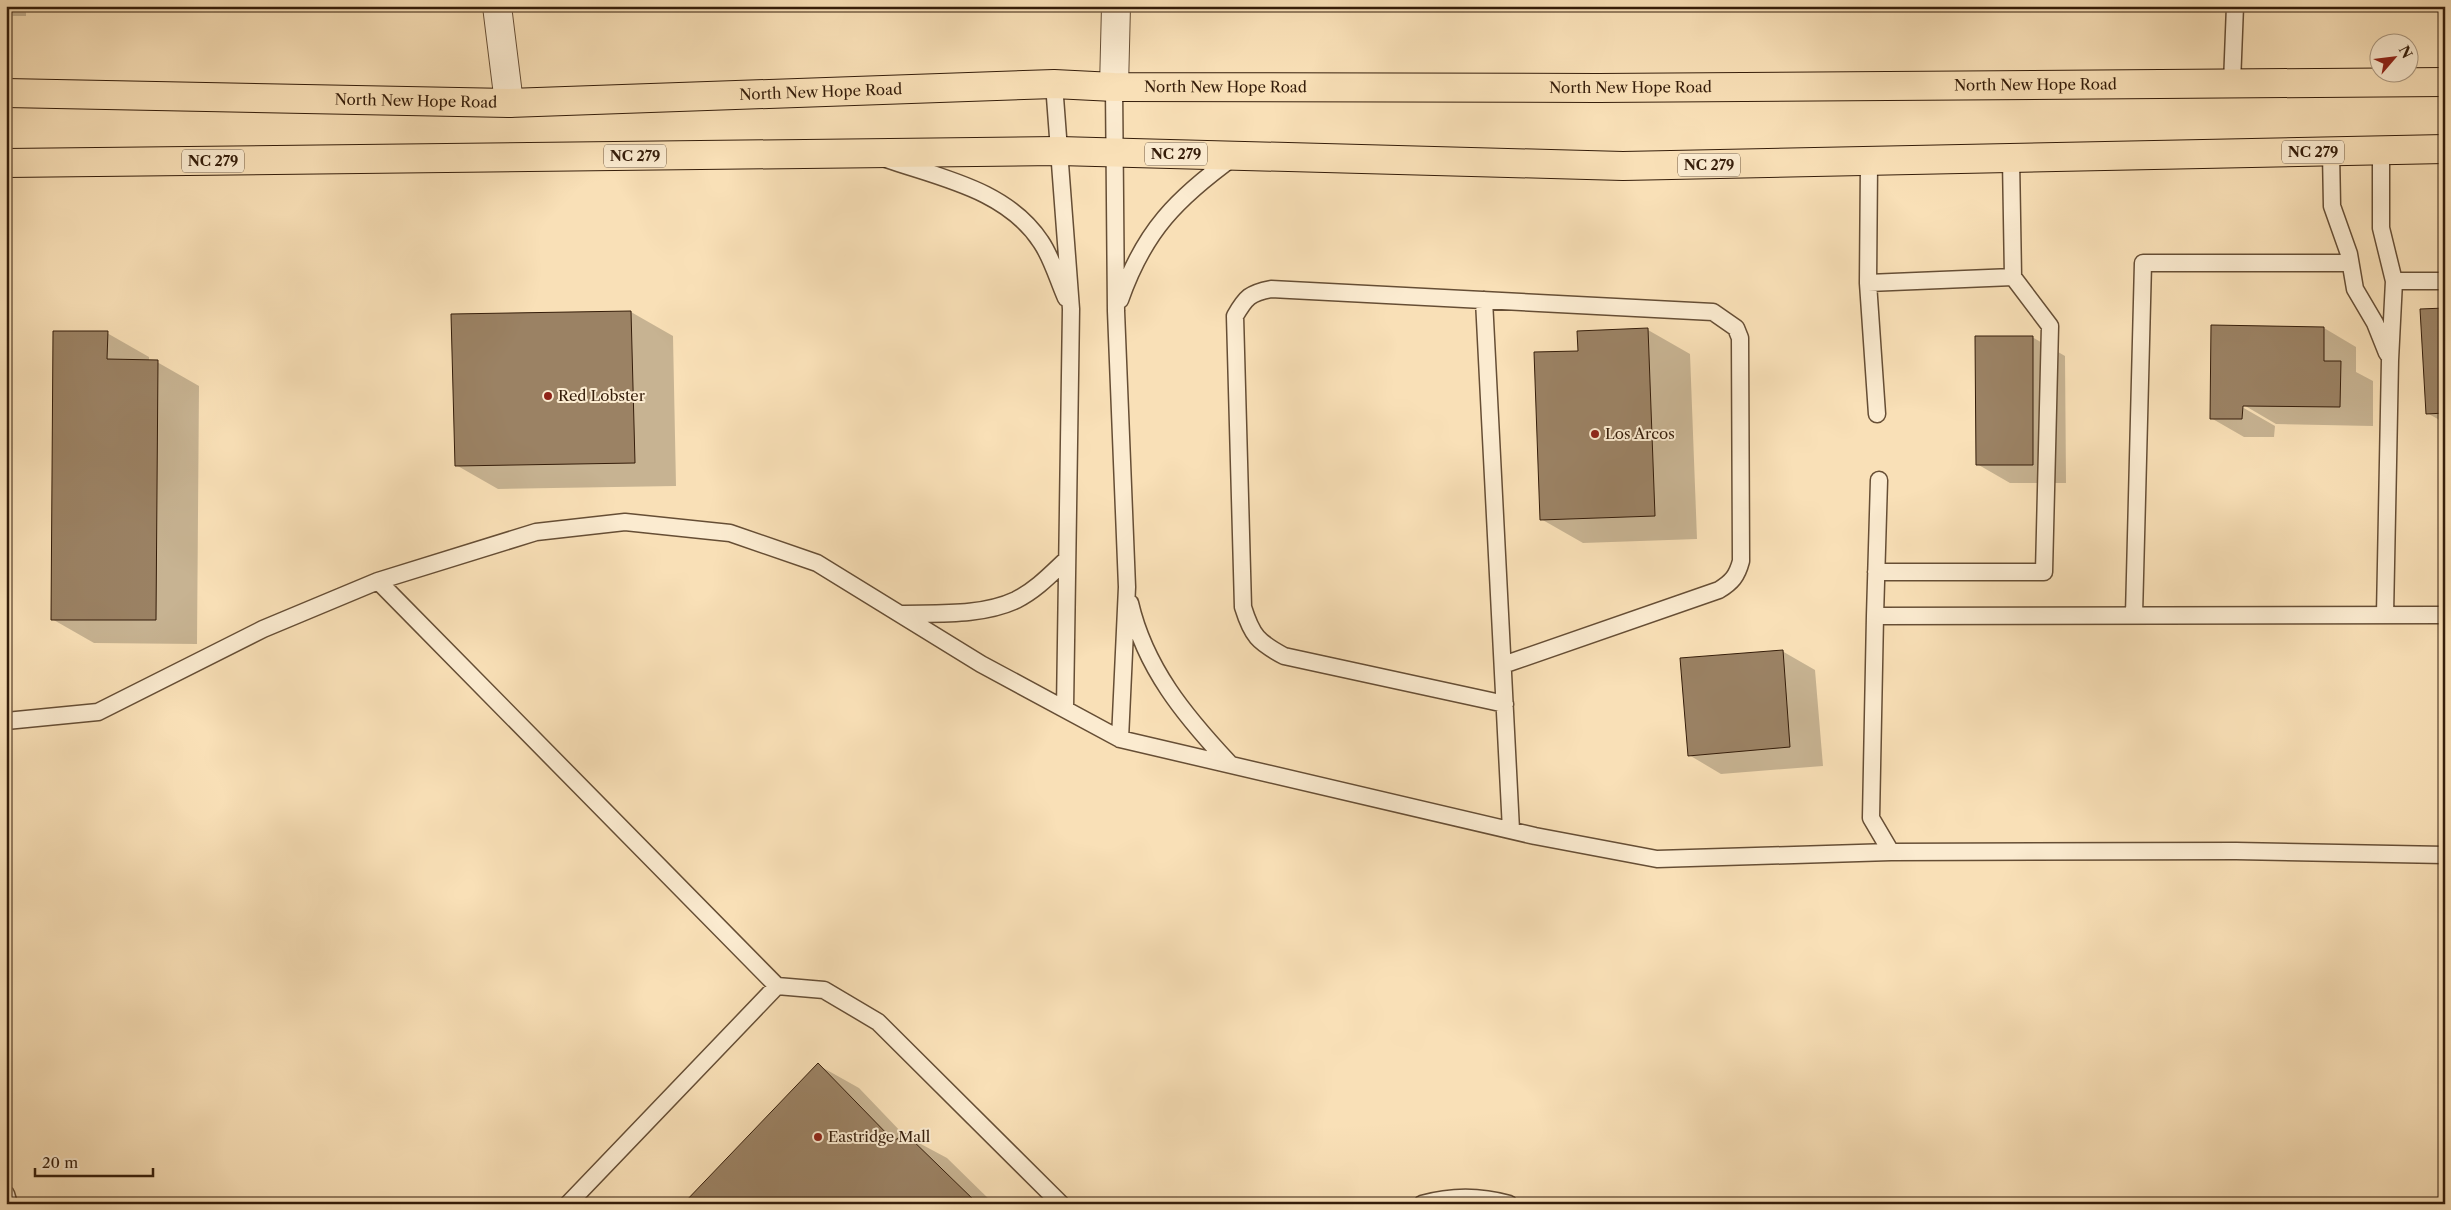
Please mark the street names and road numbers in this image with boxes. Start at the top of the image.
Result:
street label: North New Hope Road [1954,74,2117,94]
street label: North New Hope Road [1144,77,1307,96]
street label: North New Hope Road [1549,77,1712,97]
street label: North New Hope Road [739,79,902,104]
street label: North New Hope Road [334,90,498,112]
road number: NC 279 [2282,140,2344,163]
road number: NC 279 [1145,142,1207,166]
road number: NC 279 [604,144,666,168]
road number: NC 279 [182,150,244,172]
road number: NC 279 [1678,154,1740,176]

